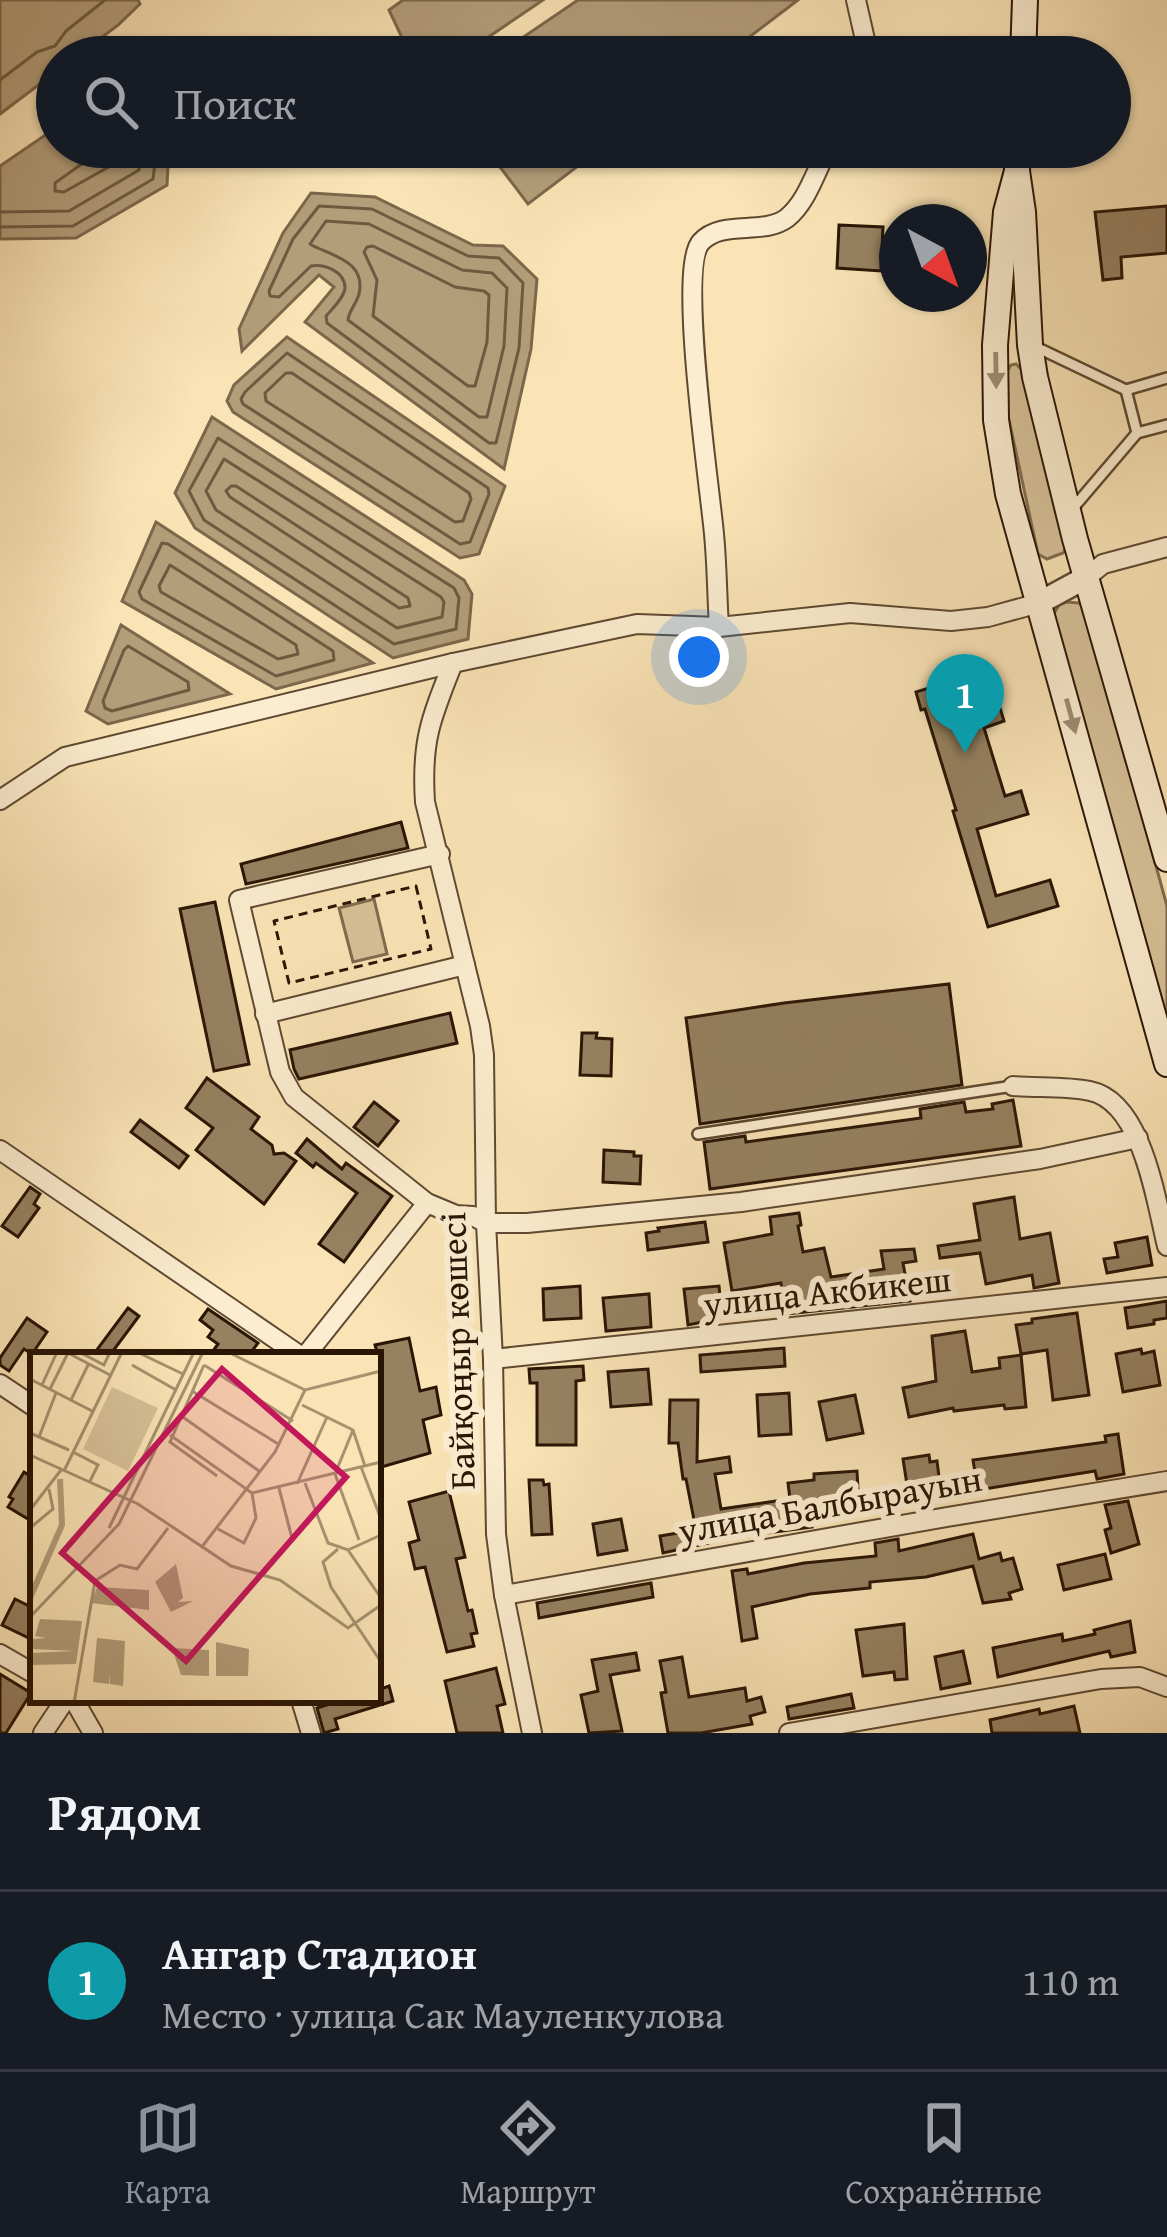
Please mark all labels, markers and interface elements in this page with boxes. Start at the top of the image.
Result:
search box [36,36,1131,168]
icon: search [78,69,144,135]
text: Поиск [174,70,296,135]
north arrow [879,204,987,312]
one-way arrow [986,352,1006,390]
your location [669,627,729,687]
pin: 1 [926,654,1004,753]
one-way arrow [1063,697,1082,734]
street label: Байқоңыр көшесі [425,1211,488,1491]
street label: улица Акбикеш [700,1251,953,1330]
inset map [30,1352,381,1703]
street label: улица Балбырауын [673,1451,986,1556]
text: Рядом [48,1774,202,1849]
text: Ангар Стадион [162,1920,477,1985]
text: 1 [77,1952,97,2009]
text: 110 m [1022,1952,1119,2009]
text: Место · улица Сак Мауленкулова [162,1985,724,2042]
tab: Карта [125,2095,210,2215]
tab: Маршрут [460,2095,595,2215]
tab: Сохранённые [845,2095,1042,2215]

